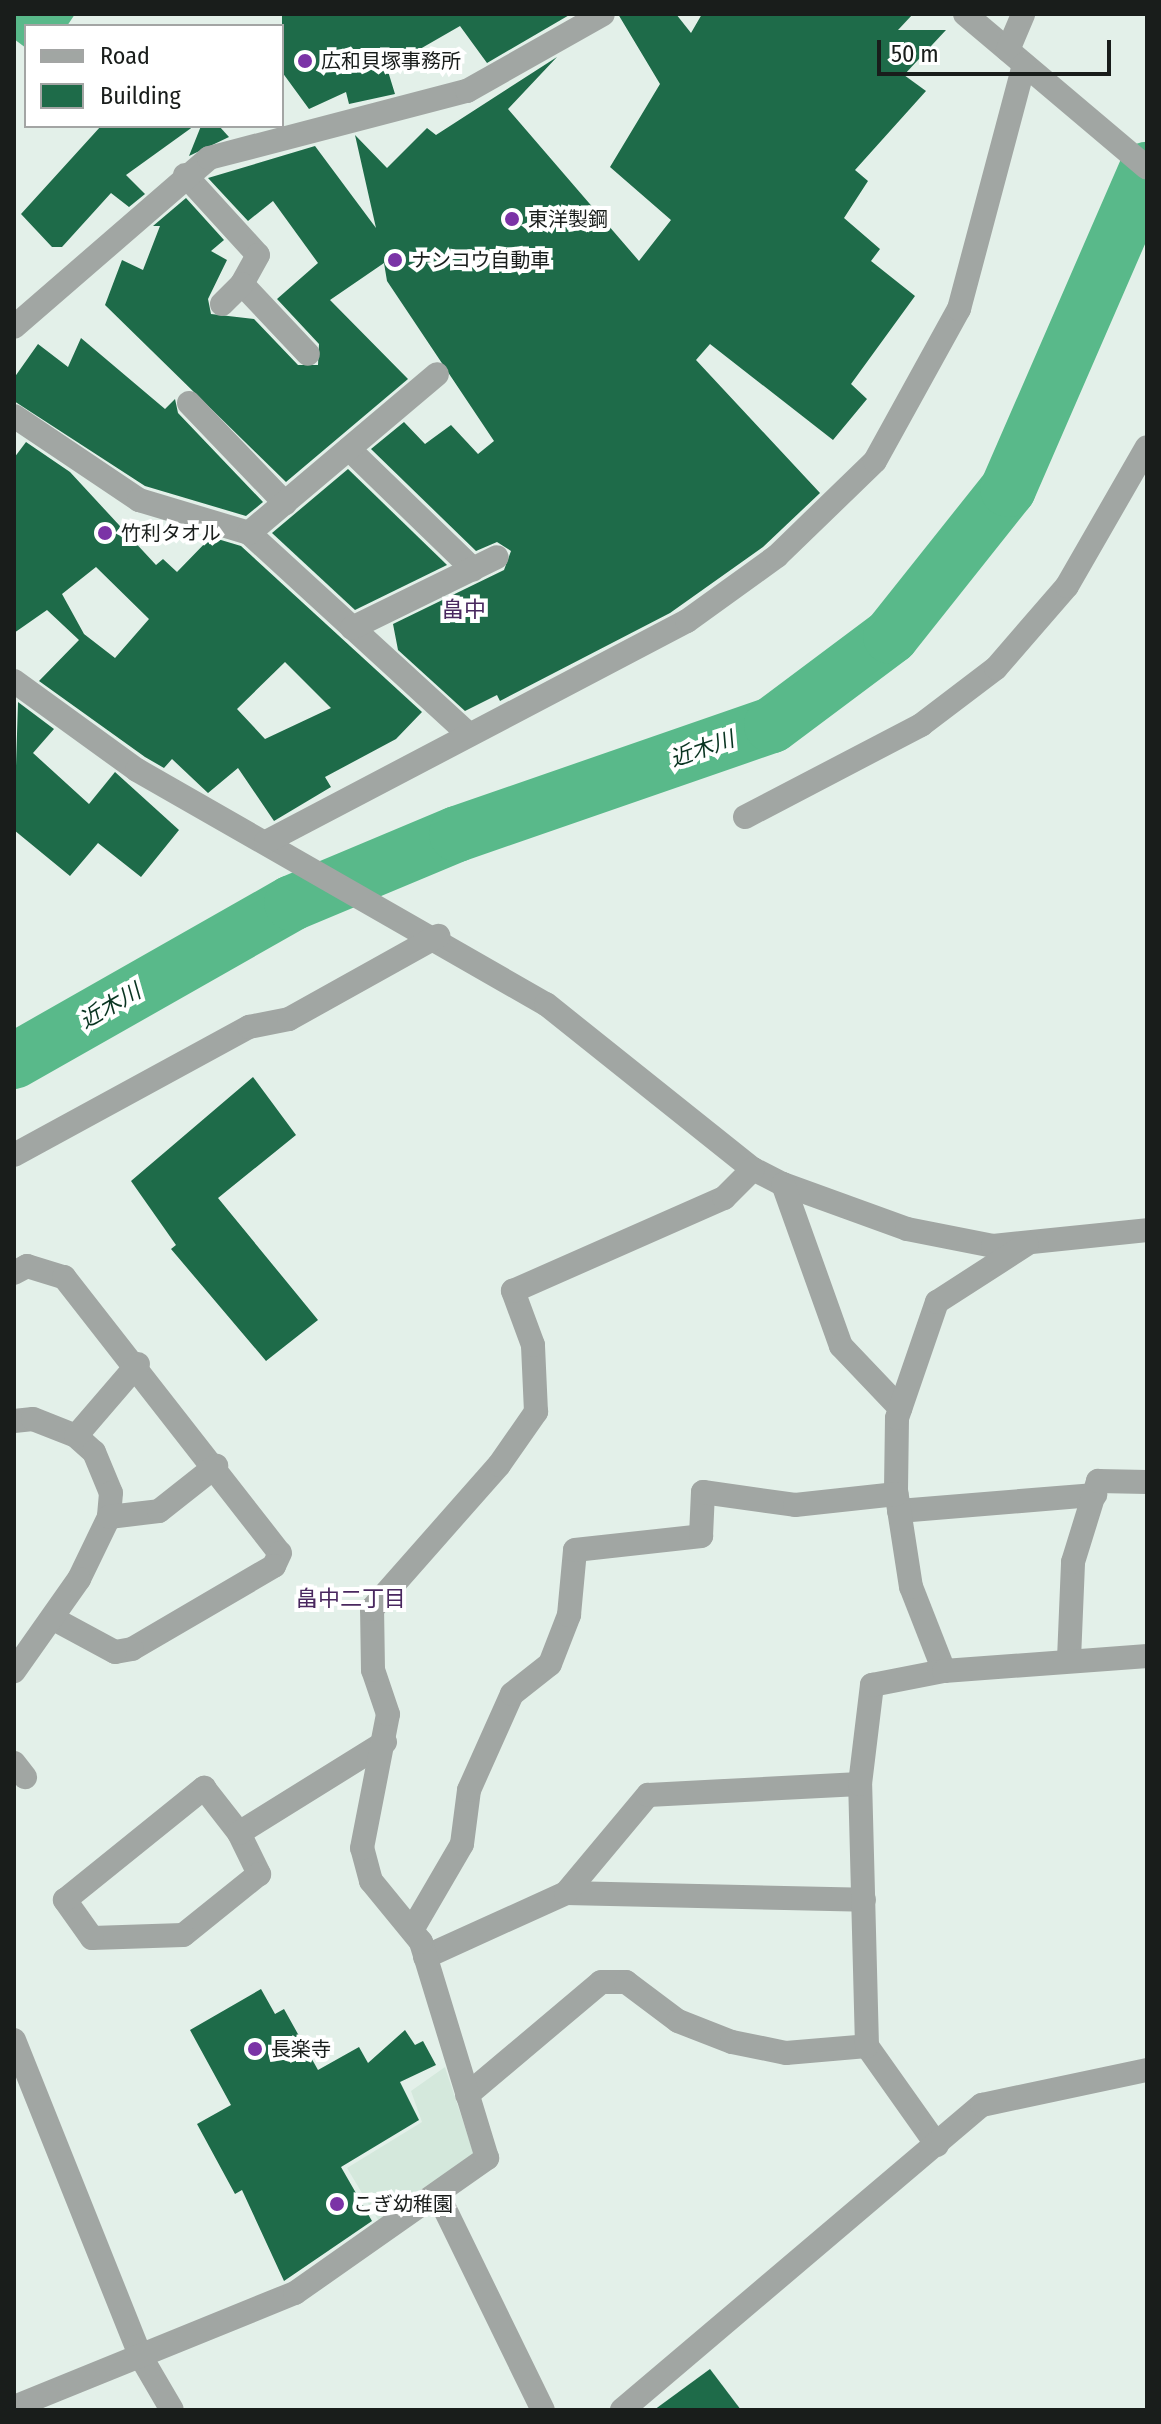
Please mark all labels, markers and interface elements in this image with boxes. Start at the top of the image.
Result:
legend [24,24,284,128]
scale bar [881,24,1115,74]
text: 50 m [891,40,939,68]
text: Road [100,42,150,70]
place label: 広和貝塚事務所 [321,49,461,73]
marker: 広和貝塚事務所 [296,52,314,70]
text: Building [100,82,181,110]
place label: 東洋製鋼 [528,207,608,231]
marker: 東洋製鋼 [503,210,521,228]
place label: ナンコウ自動車 [411,248,551,272]
marker: ナンコウ自動車 [386,251,404,269]
place label: 竹利タオル [121,521,221,545]
marker: 竹利タオル [96,524,114,542]
district label: 畠中 [442,597,486,623]
water label: 近木川 [667,726,737,772]
water label: 近木川 [75,978,145,1034]
district label: 畠中二丁目 [296,1586,406,1612]
place label: 長楽寺 [271,2037,331,2061]
marker: 長楽寺 [246,2040,264,2058]
place label: こぎ幼稚園 [353,2192,453,2216]
marker: こぎ幼稚園 [328,2195,346,2213]

